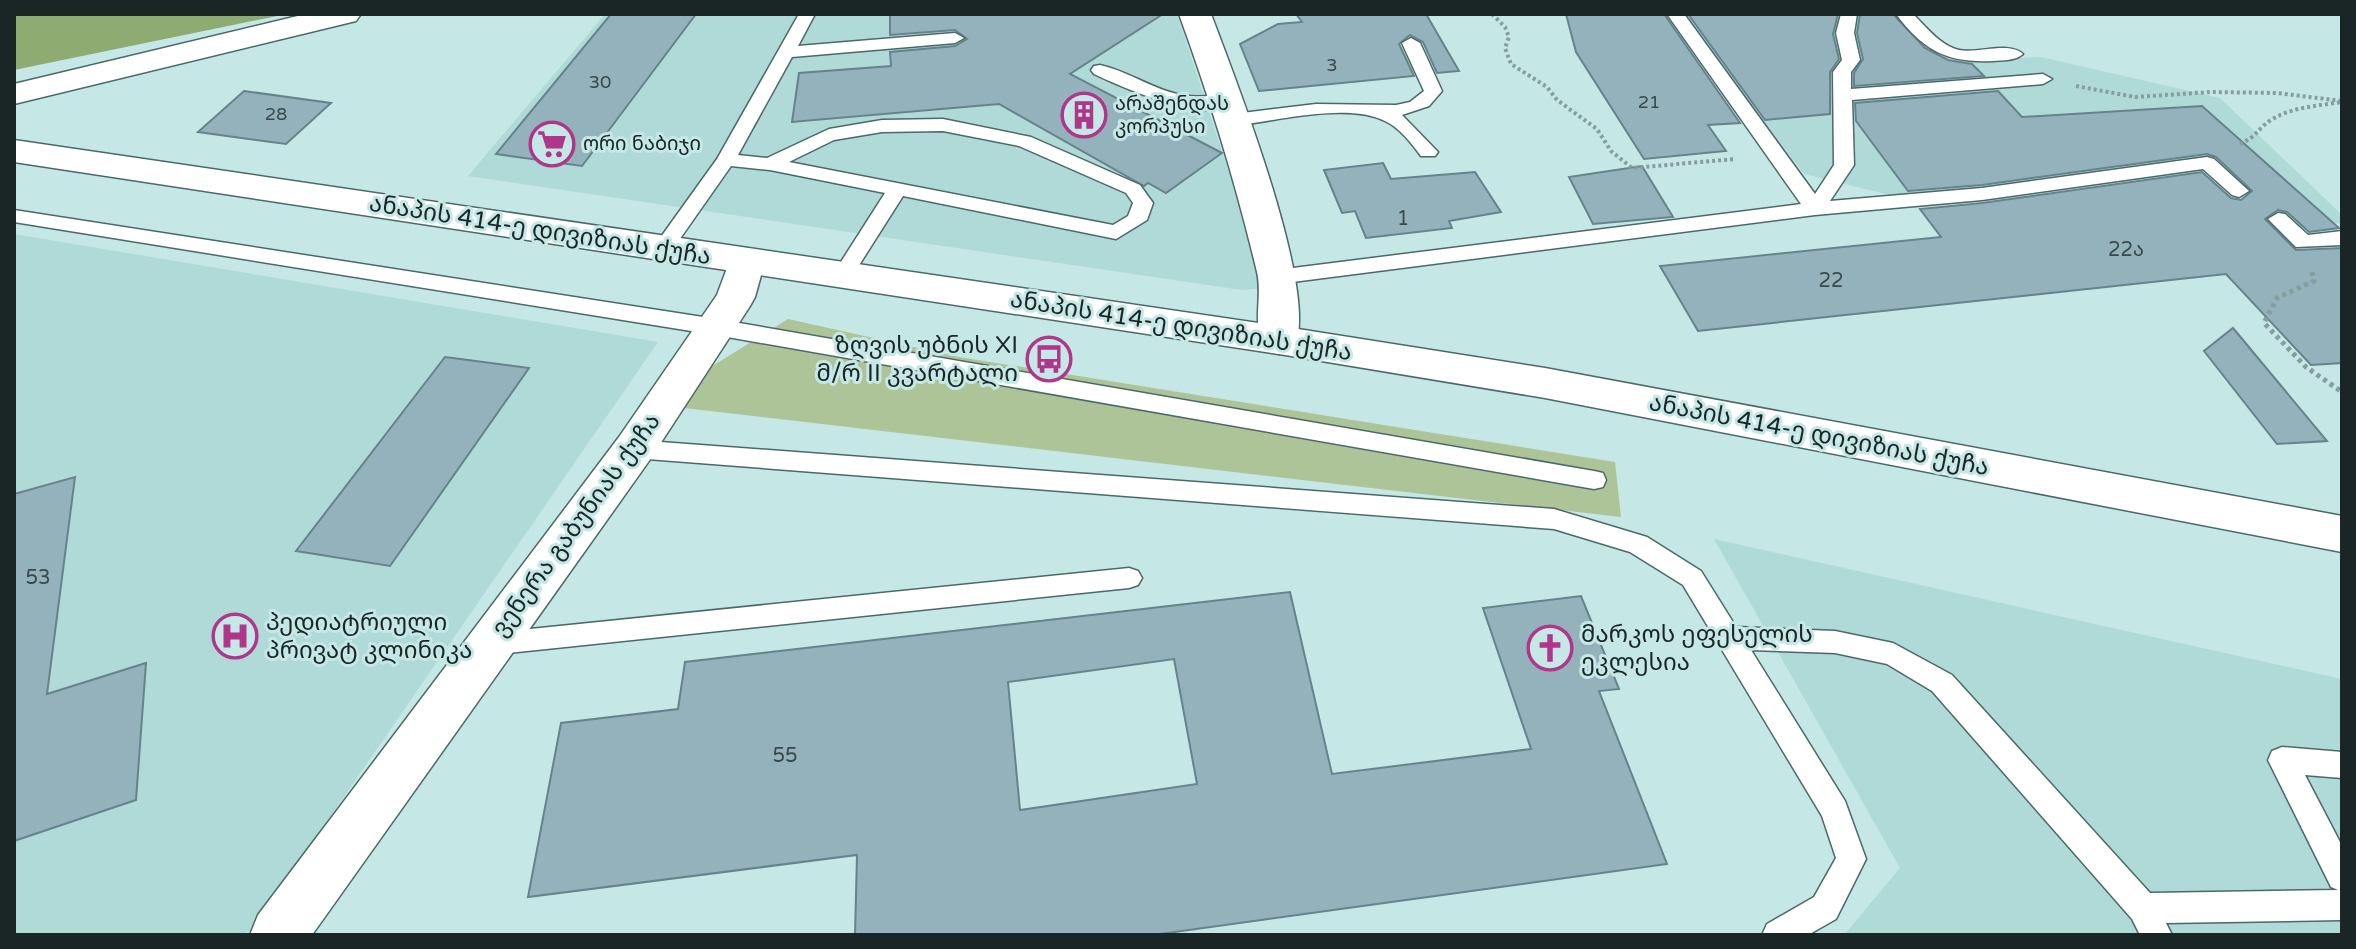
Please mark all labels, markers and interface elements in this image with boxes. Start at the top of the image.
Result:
house number: 3 [1326,54,1338,76]
house number: 30 [589,71,611,93]
building icon: არაშენდას კორპუსი [1060,91,1108,139]
house number: 21 [1638,91,1660,113]
place label: არაშენდას კორპუსი [1115,92,1229,139]
house number: 28 [265,103,287,125]
supermarket icon: ორი ნაბიჯი [528,120,576,168]
place label: ორი ნაბიჯი [583,132,701,156]
street label: ანაპის 414-ე დივიზიას ქუჩა [367,189,713,271]
house number: 1 [1397,207,1409,231]
house number: 22ა [2108,238,2144,262]
house number: 22 [1818,269,1844,293]
street label: ანაპის 414-ე დივიზიას ქუჩა [1008,285,1354,367]
place label: ზღვის უბნის XI მ/რ II კვარტალი [816,331,1018,388]
bus stop icon: ზღვის უბნის XI მ/რ II კვარტალი [1025,335,1073,383]
street label: ანაპის 414-ე დივიზიას ქუჩა [1647,388,1991,482]
street label: ვენერა გაბუნიას ქუჩა [485,408,667,642]
house number: 53 [25,566,51,590]
place label: პედიატრიული პრივატ კლინიკა [266,608,472,665]
hospital icon: პედიატრიული პრივატ კლინიკა [211,612,259,660]
place label: მარკოს ეფესელის ეკლესია [1581,620,1813,677]
church icon: მარკოს ეფესელის ეკლესია [1526,624,1574,672]
house number: 55 [772,744,798,768]

